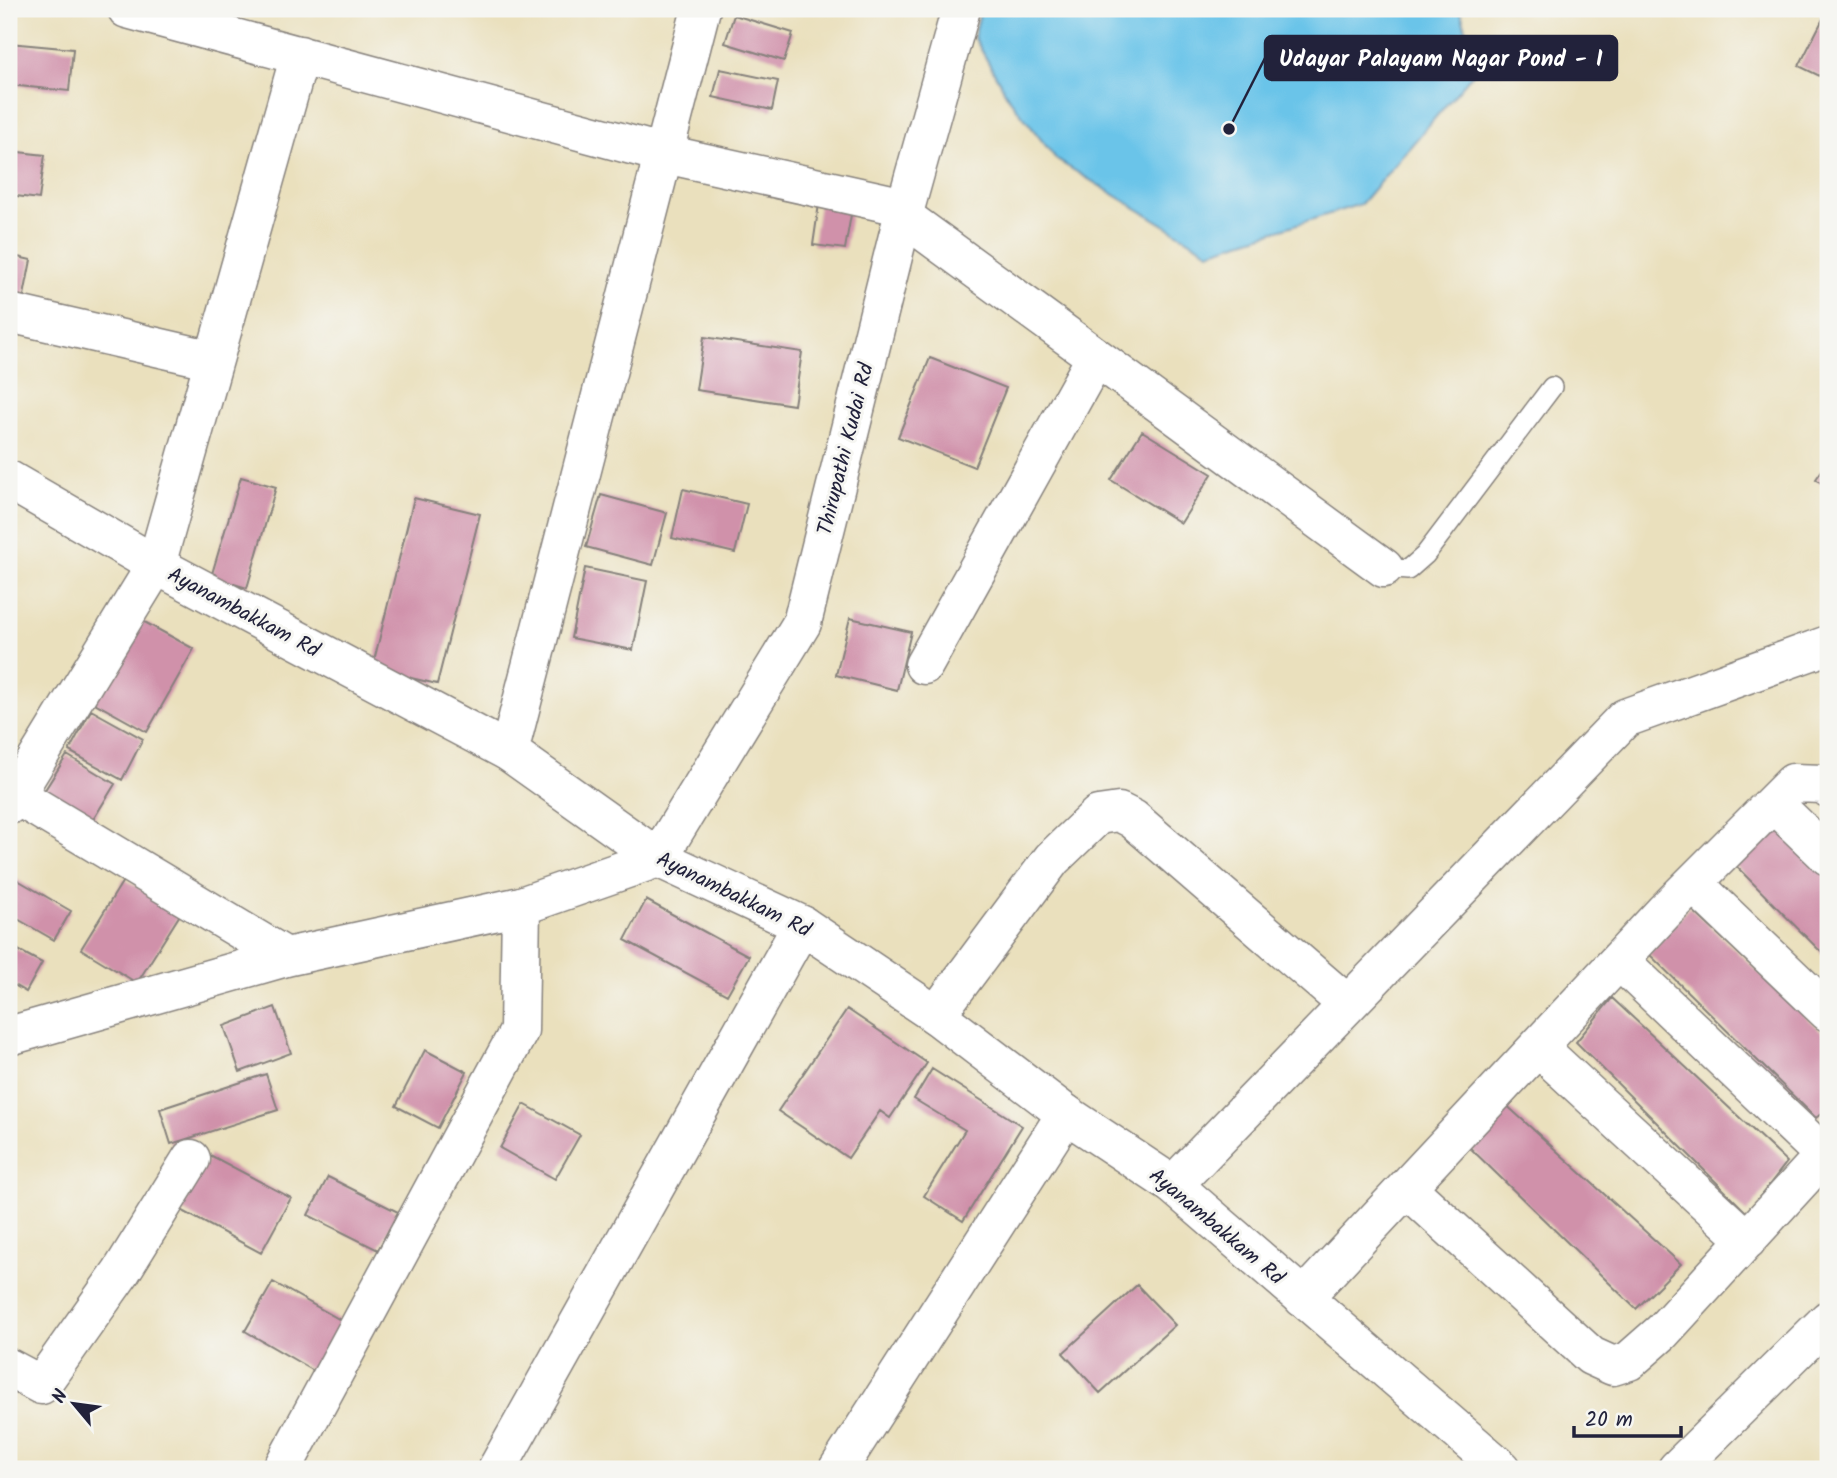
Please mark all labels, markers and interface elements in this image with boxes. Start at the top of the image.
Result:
callout: Udayar Palayam Nagar Pond - I [1265,36,1617,80]
text: Udayar Palayam Nagar Pond - I [1279,42,1603,78]
street label: Thirupathi Kudai Rd [809,359,884,539]
street label: Ayanambakkam Rd [161,559,326,668]
street label: Ayanambakkam Rd [650,844,817,947]
street label: Ayanambakkam Rd [1141,1160,1292,1294]
north arrow [38,1370,108,1440]
text: N [45,1384,77,1409]
scale bar [1574,1394,1681,1438]
text: 20 m [1585,1404,1633,1437]

